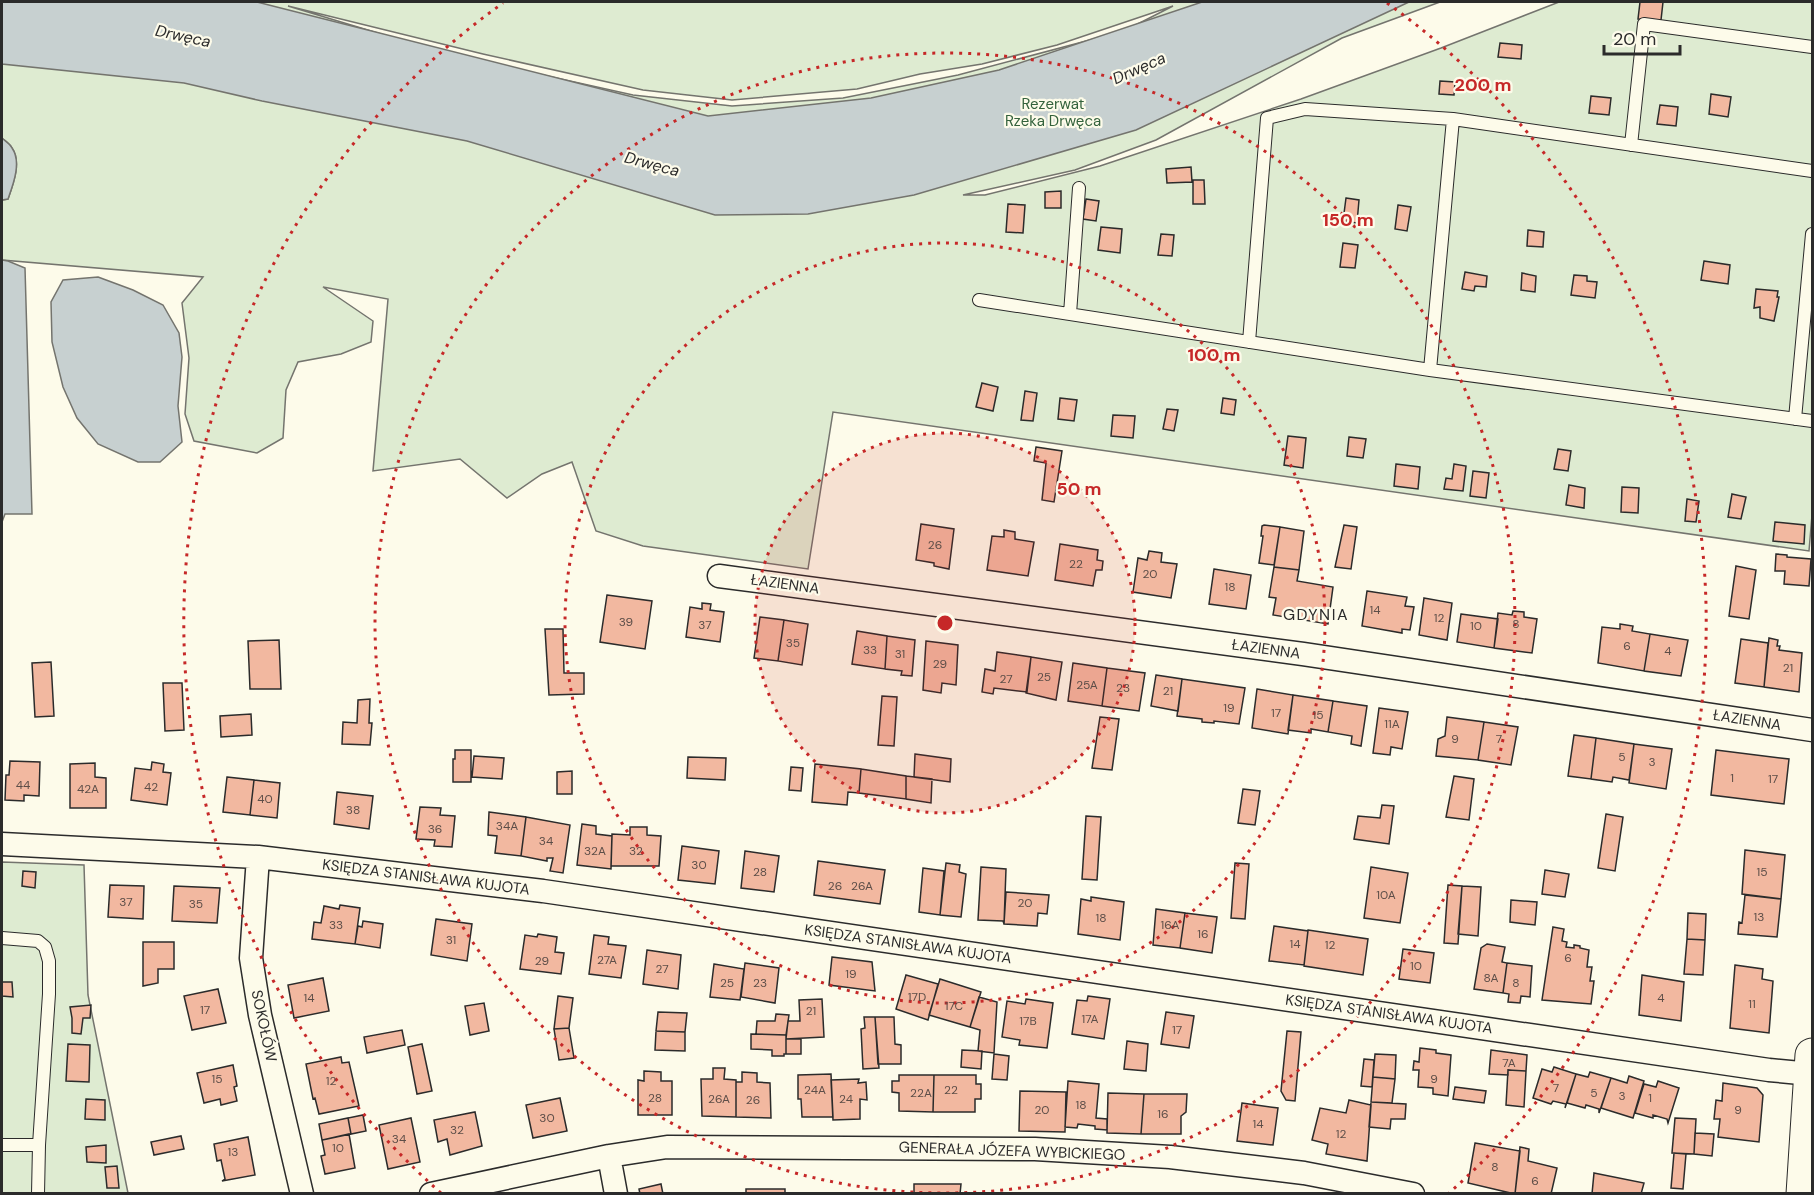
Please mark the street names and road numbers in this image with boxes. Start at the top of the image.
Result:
street label: ŁAZIENNA [749,569,821,599]
street label: ŁAZIENNA [1230,634,1302,664]
street label: ŁAZIENNA [1711,705,1783,735]
street label: KSIĘDZA STANISŁAWA KUJOTA [321,854,531,900]
street label: KSIĘDZA STANISŁAWA KUJOTA [803,920,1013,968]
street label: SOKOŁÓW [247,988,281,1064]
street label: KSIĘDZA STANISŁAWA KUJOTA [1284,990,1494,1038]
street label: GENERAŁA JÓZEFA WYBICKIEGO [898,1137,1126,1165]

